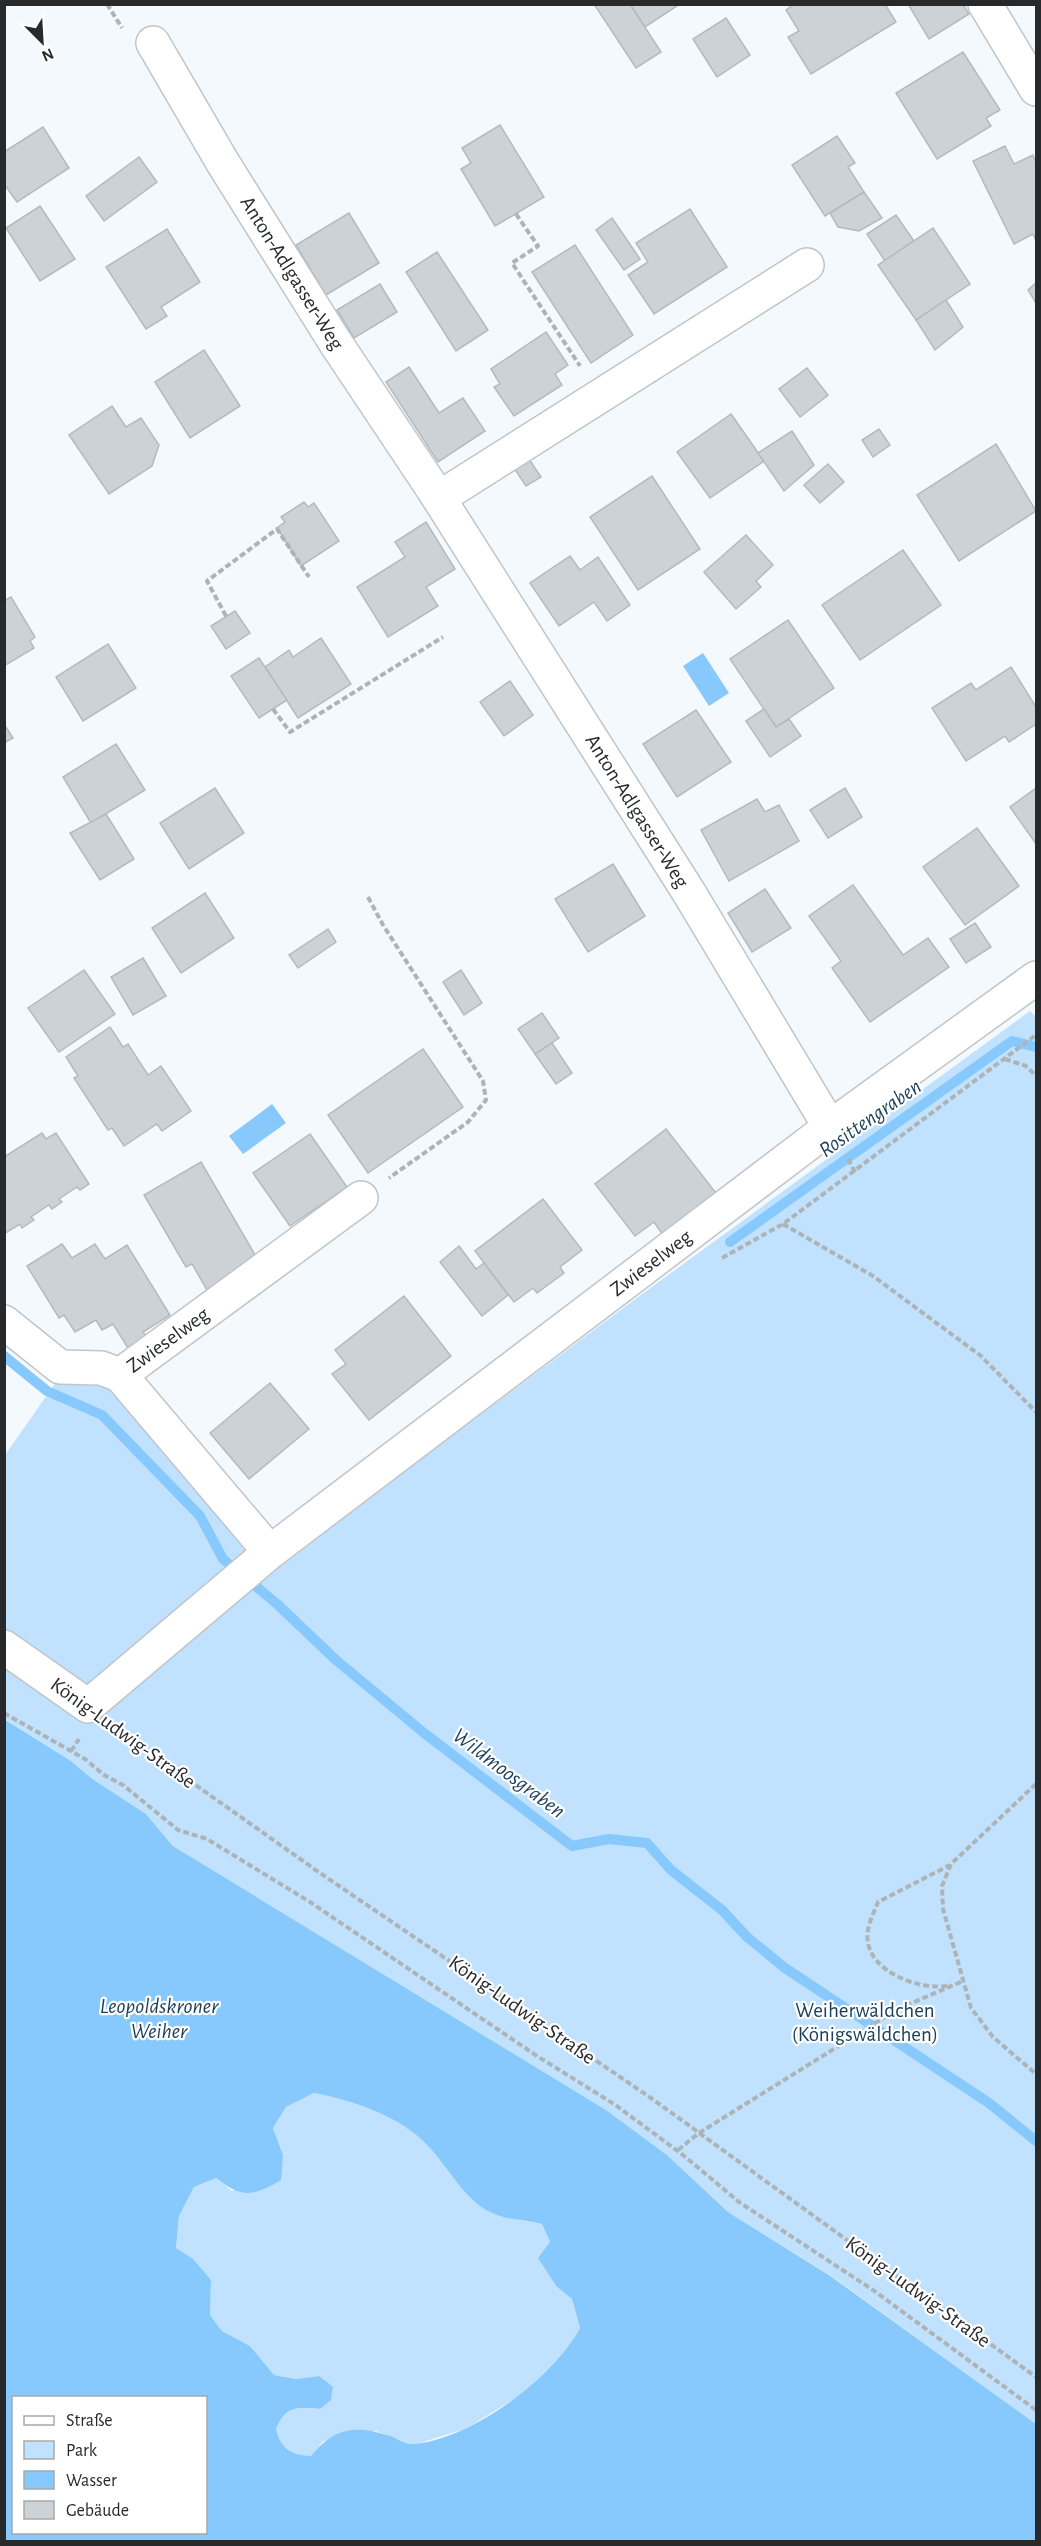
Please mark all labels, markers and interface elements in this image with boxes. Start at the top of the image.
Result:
north arrow [12,12,72,72]
text: N [39,45,56,64]
street label: Anton-Adlgasser-Weg [236,193,348,354]
street label: Anton-Adlgasser-Weg [581,731,693,892]
water label: Rosittengraben [815,1075,925,1161]
street label: Zwieselweg [606,1225,696,1300]
street label: Zwieselweg [123,1303,214,1377]
street label: König-Ludwig-Straße [47,1674,199,1792]
water label: Wildmoosgraben [449,1724,569,1822]
street label: König-Ludwig-Straße [445,1952,599,2068]
water label: Leopoldskroner Weiher [100,1995,219,2042]
park label: Weiherwäldchen (Königswäldchen) [792,2000,938,2045]
street label: König-Ludwig-Straße [842,2233,994,2351]
legend [12,2396,207,2534]
text: Straße [66,2412,112,2430]
text: Park [66,2442,98,2460]
text: Wasser [66,2472,117,2490]
text: Gebäude [66,2502,129,2520]

